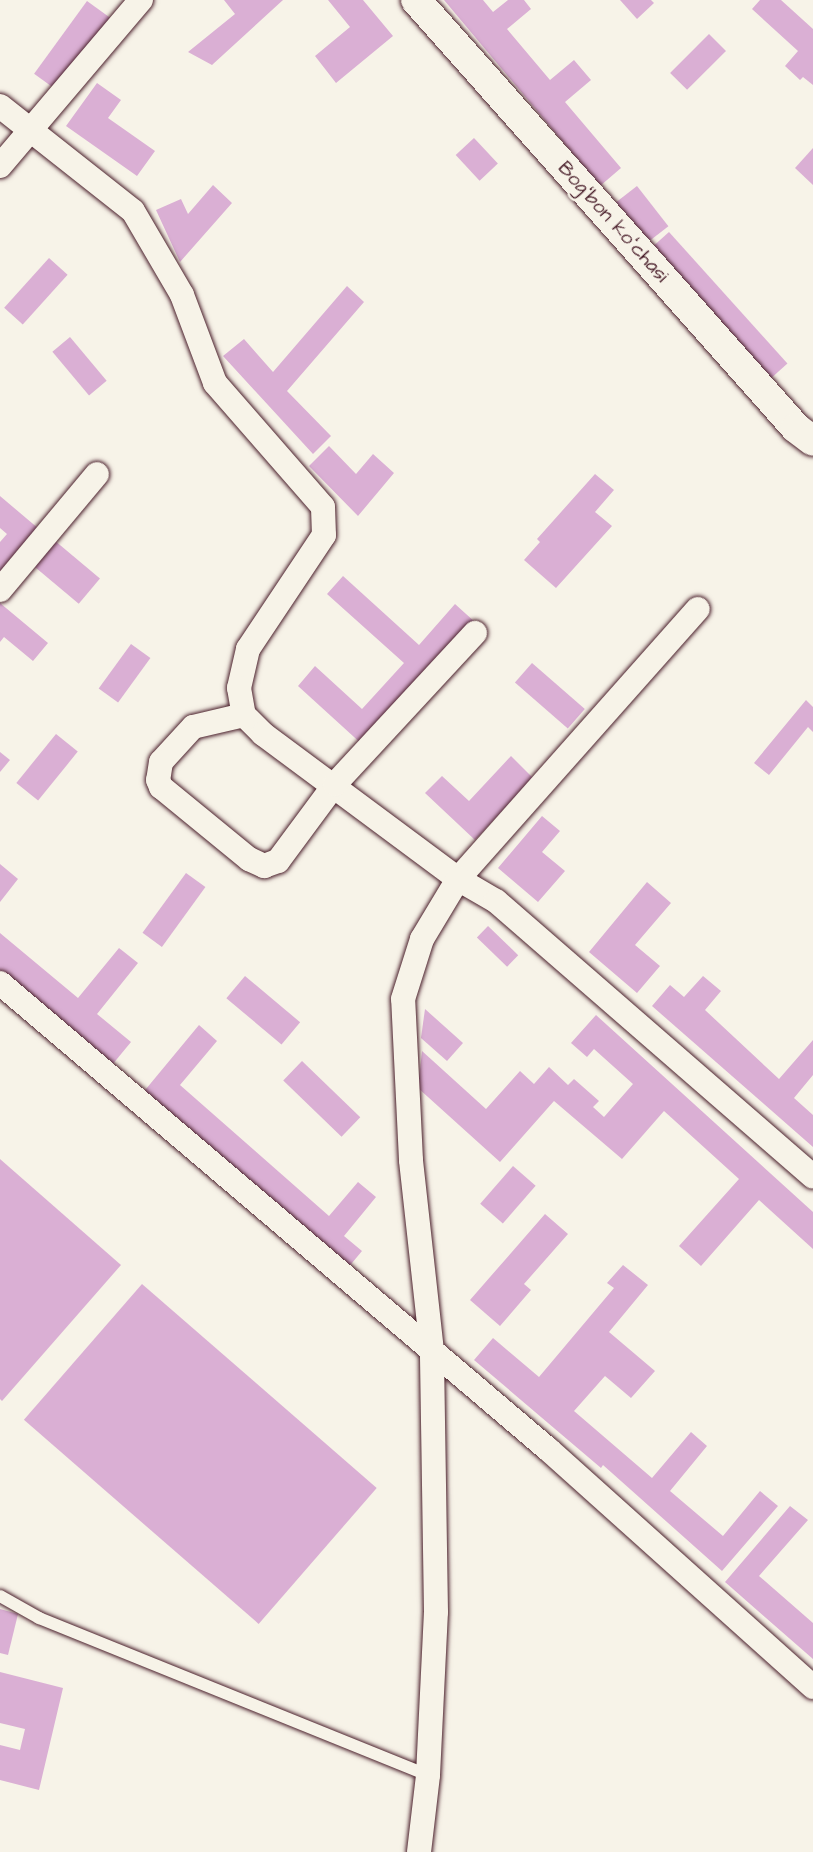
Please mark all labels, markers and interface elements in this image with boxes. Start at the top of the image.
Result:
street label: Bogʻbon koʻchasi [552,157,674,287]

